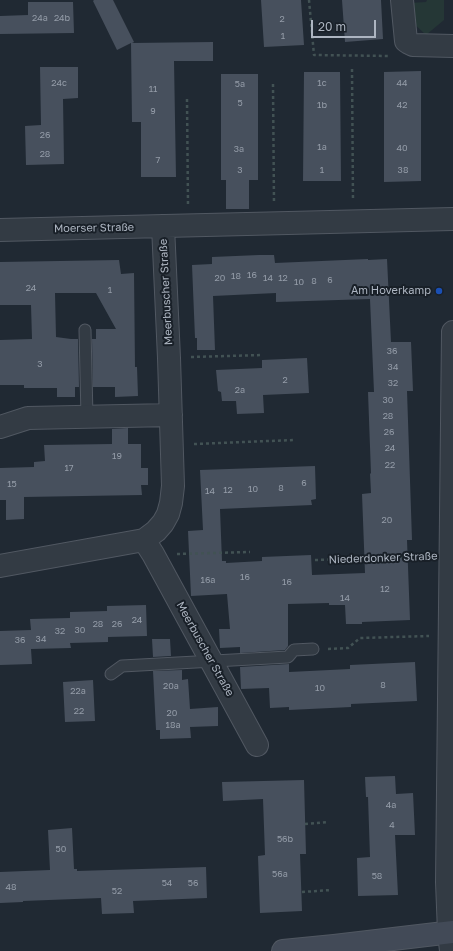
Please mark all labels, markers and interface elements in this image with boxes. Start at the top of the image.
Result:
scale bar [313,12,378,38]
house number: 24a [32,13,48,23]
house number: 24b [54,13,70,23]
house number: 2 [279,14,285,24]
text: 20 m [318,19,346,34]
house number: 1 [281,31,285,41]
house number: 24c [51,78,67,88]
house number: 1c [317,78,327,88]
house number: 44 [397,78,407,88]
house number: 5a [235,79,245,89]
house number: 11 [149,84,157,94]
house number: 5 [237,98,243,108]
house number: 1b [317,100,327,110]
house number: 42 [397,100,407,110]
house number: 9 [150,106,156,116]
house number: 26 [40,130,50,140]
house number: 1a [317,142,327,152]
house number: 40 [396,143,408,153]
house number: 3a [234,144,244,154]
house number: 28 [40,149,50,159]
house number: 7 [156,155,160,165]
house number: 3 [237,165,243,175]
house number: 1 [320,165,324,175]
house number: 38 [398,165,408,175]
street label: Moerser Straße [54,221,134,235]
street label: Meerbuscher Straße [157,239,175,345]
house number: 16 [247,270,257,280]
house number: 18 [231,271,241,281]
house number: 20 [215,273,225,283]
house number: 14 [263,273,273,283]
house number: 12 [278,273,288,283]
house number: 6 [327,275,333,285]
house number: 8 [311,276,317,286]
house number: 10 [294,277,304,287]
house number: 24 [26,283,36,293]
place label: Am Hoverkamp [351,284,431,298]
house number: 1 [108,285,112,295]
marker: Am Hoverkamp [434,286,444,296]
house number: 36 [387,346,397,356]
house number: 3 [37,359,43,369]
house number: 34 [388,362,398,372]
house number: 2 [282,375,288,385]
house number: 32 [388,378,398,388]
house number: 2a [235,385,245,395]
house number: 30 [383,395,393,405]
house number: 28 [383,411,393,421]
house number: 26 [384,427,394,437]
house number: 24 [385,443,395,453]
house number: 19 [112,451,122,461]
house number: 22 [385,460,395,470]
house number: 17 [64,463,74,473]
house number: 6 [301,478,307,488]
house number: 15 [7,479,17,489]
house number: 8 [278,483,284,493]
house number: 10 [248,484,258,494]
house number: 12 [223,485,233,495]
house number: 14 [205,486,215,496]
house number: 20 [382,515,392,525]
street label: Niederdonker Straße [328,550,438,566]
house number: 16 [240,572,250,582]
house number: 16a [201,575,215,585]
house number: 16 [282,577,292,587]
house number: 12 [380,584,390,594]
house number: 14 [340,593,350,603]
street label: Meerbuscher Straße [173,599,237,699]
house number: 24 [132,615,142,625]
house number: 28 [93,619,103,629]
house number: 26 [112,619,122,629]
house number: 30 [75,625,85,635]
house number: 32 [55,626,65,636]
house number: 34 [36,634,46,644]
house number: 36 [15,635,25,645]
house number: 8 [380,680,386,690]
house number: 20a [163,681,179,691]
house number: 10 [315,683,325,693]
house number: 22a [70,686,86,696]
house number: 22 [74,706,84,716]
house number: 20 [167,708,177,718]
house number: 18a [166,720,180,730]
house number: 4a [386,800,396,810]
house number: 4 [389,820,395,830]
house number: 56b [277,834,293,844]
house number: 50 [56,844,66,854]
house number: 56a [272,869,288,879]
house number: 58 [372,871,382,881]
house number: 54 [162,878,172,888]
house number: 56 [188,878,198,888]
house number: 48 [6,882,16,892]
house number: 52 [112,886,122,896]

